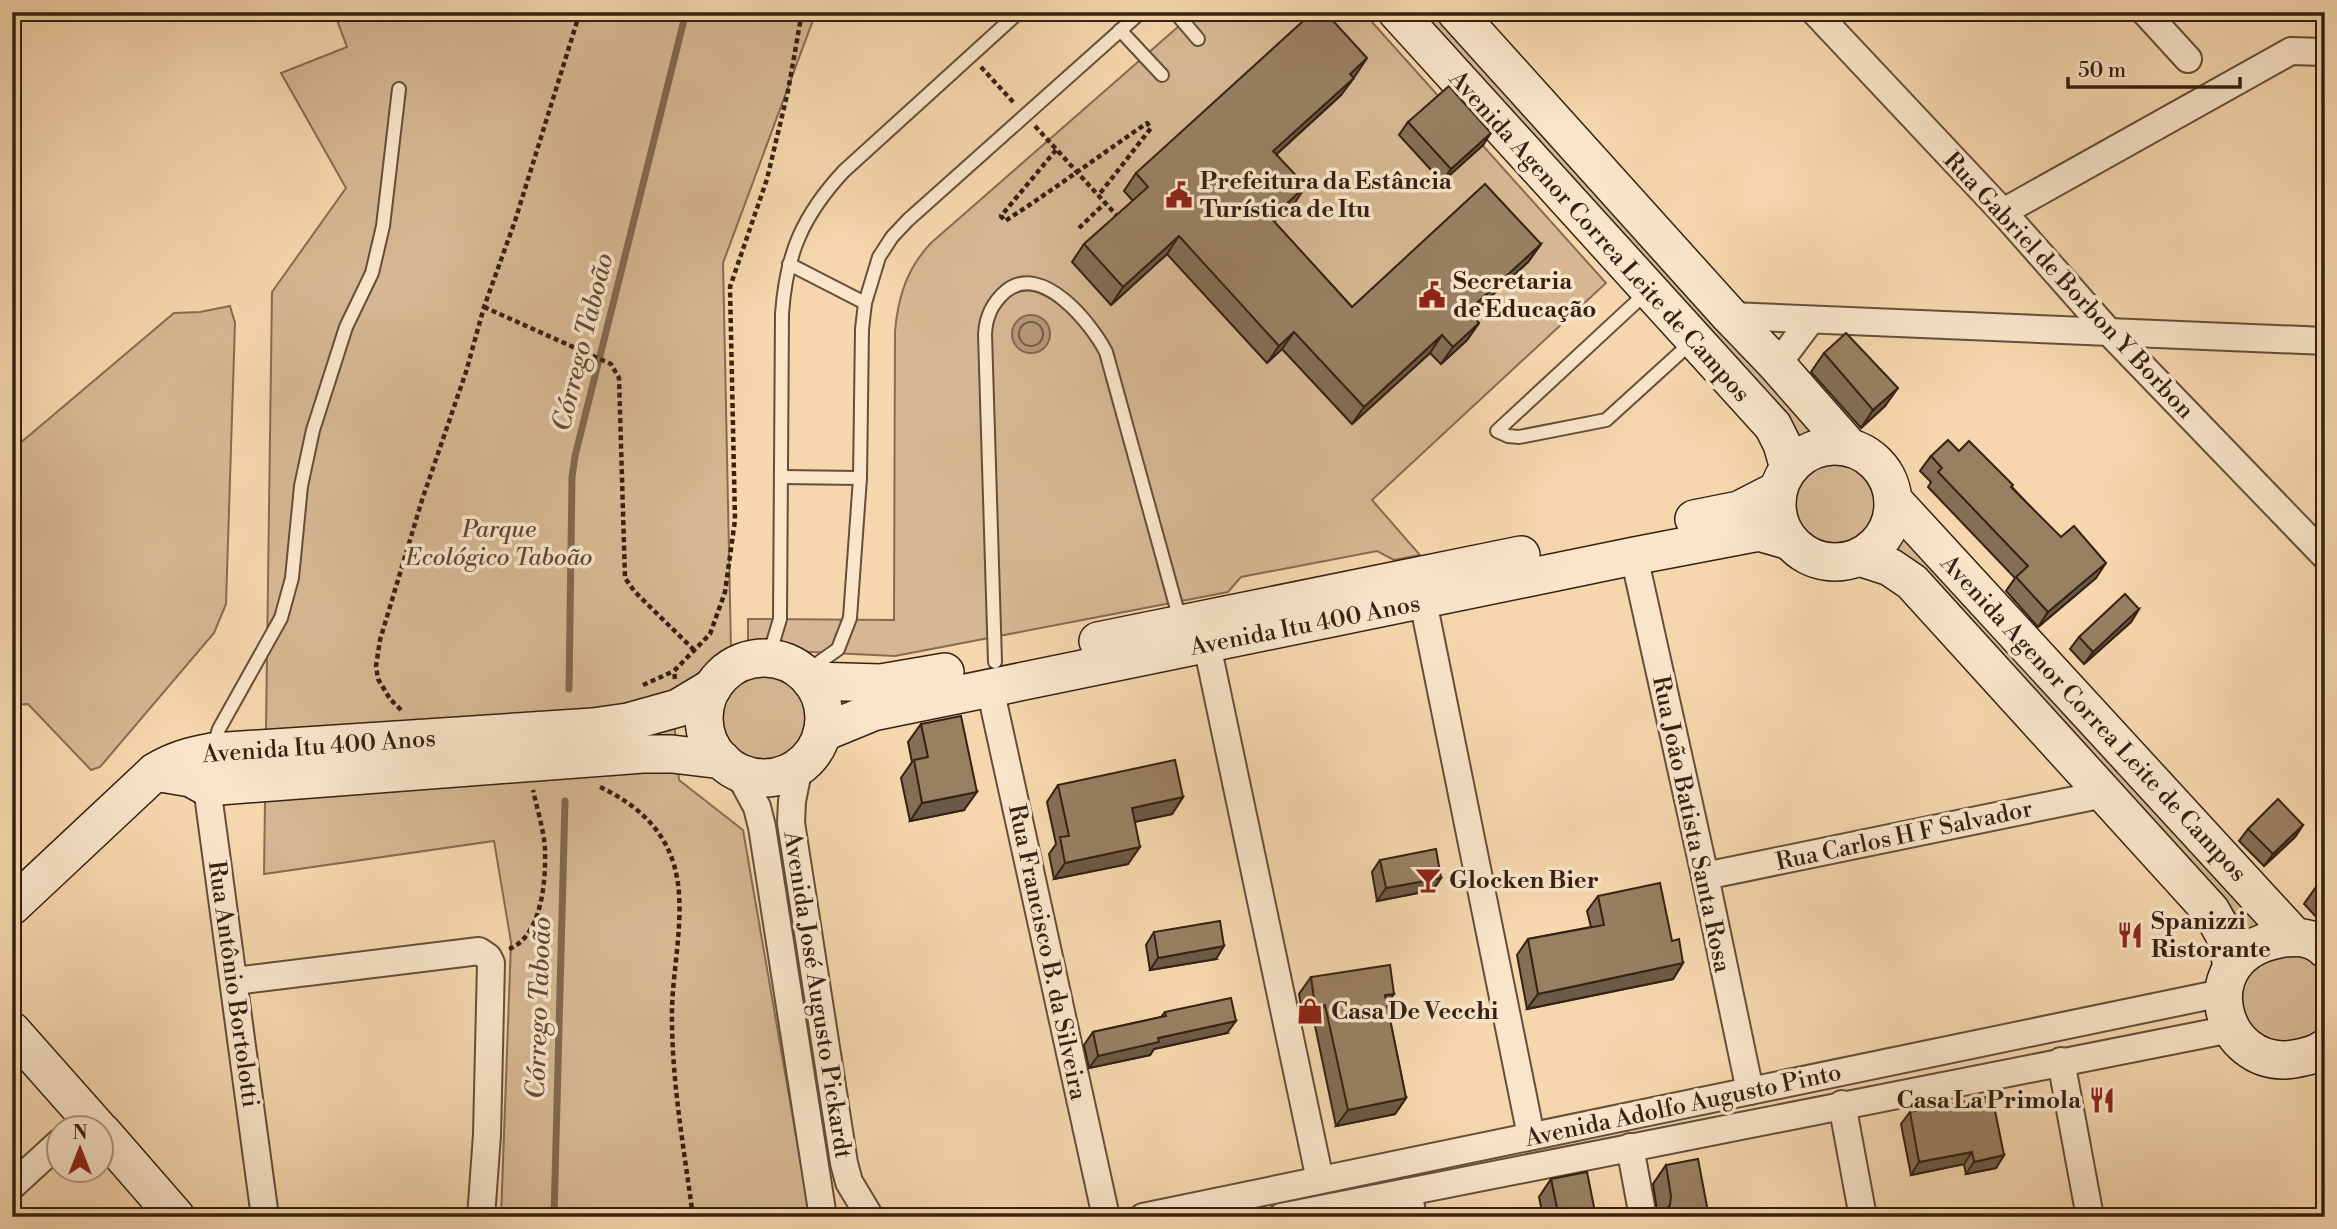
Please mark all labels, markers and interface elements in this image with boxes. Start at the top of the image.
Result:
scale bar [2068,46,2239,90]
text: 50 m [2078,58,2126,84]
street label: Avenida Agenor Correa Leite de Campos [1442,64,1756,409]
street label: Rua Gabriel de Borbon Y Borbon [1937,146,2200,425]
place label: Prefeitura da Estância Turística de Itu [1200,167,1453,225]
public building icon: Prefeitura da Estância Turística de Itu [1164,180,1194,210]
water label: Córrego Taboão [545,250,621,435]
place label: Secretaria de Educação [1453,267,1597,325]
public building icon: Secretaria de Educação [1417,280,1447,310]
park label: Parque Ecológico Taboão [405,515,592,573]
street label: Avenida Agenor Correa Leite de Campos [1933,548,2253,888]
street label: Avenida Itu 400 Anos [1187,589,1423,663]
street label: Rua João Batista Santa Rosa [1645,673,1737,976]
street label: Avenida Itu 400 Anos [200,724,437,770]
street label: Rua Carlos H F Salvador [1773,794,2035,878]
street label: Rua Francisco B. da Silveira [1001,802,1093,1104]
street label: Avenida José Augusto Pickardt [776,828,858,1161]
street label: Rua Antônio Bortolotti [201,859,265,1110]
bar icon: Glocken Bier [1413,865,1443,895]
place label: Glocken Bier [1449,866,1599,896]
place label: Spanizzi Ristorante [2151,907,2271,965]
water label: Córrego Taboão [520,916,558,1100]
restaurant icon: Spanizzi Ristorante [2115,920,2145,950]
shop icon: Casa De Vecchi [1295,996,1325,1026]
place label: Casa De Vecchi [1331,997,1499,1027]
street label: Avenida Adolfo Augusto Pinto [1521,1058,1844,1154]
restaurant icon: Casa La Primola [2087,1085,2117,1115]
place label: Casa La Primola [1896,1086,2082,1116]
north arrow [46,1114,116,1184]
text: N [72,1121,88,1145]

